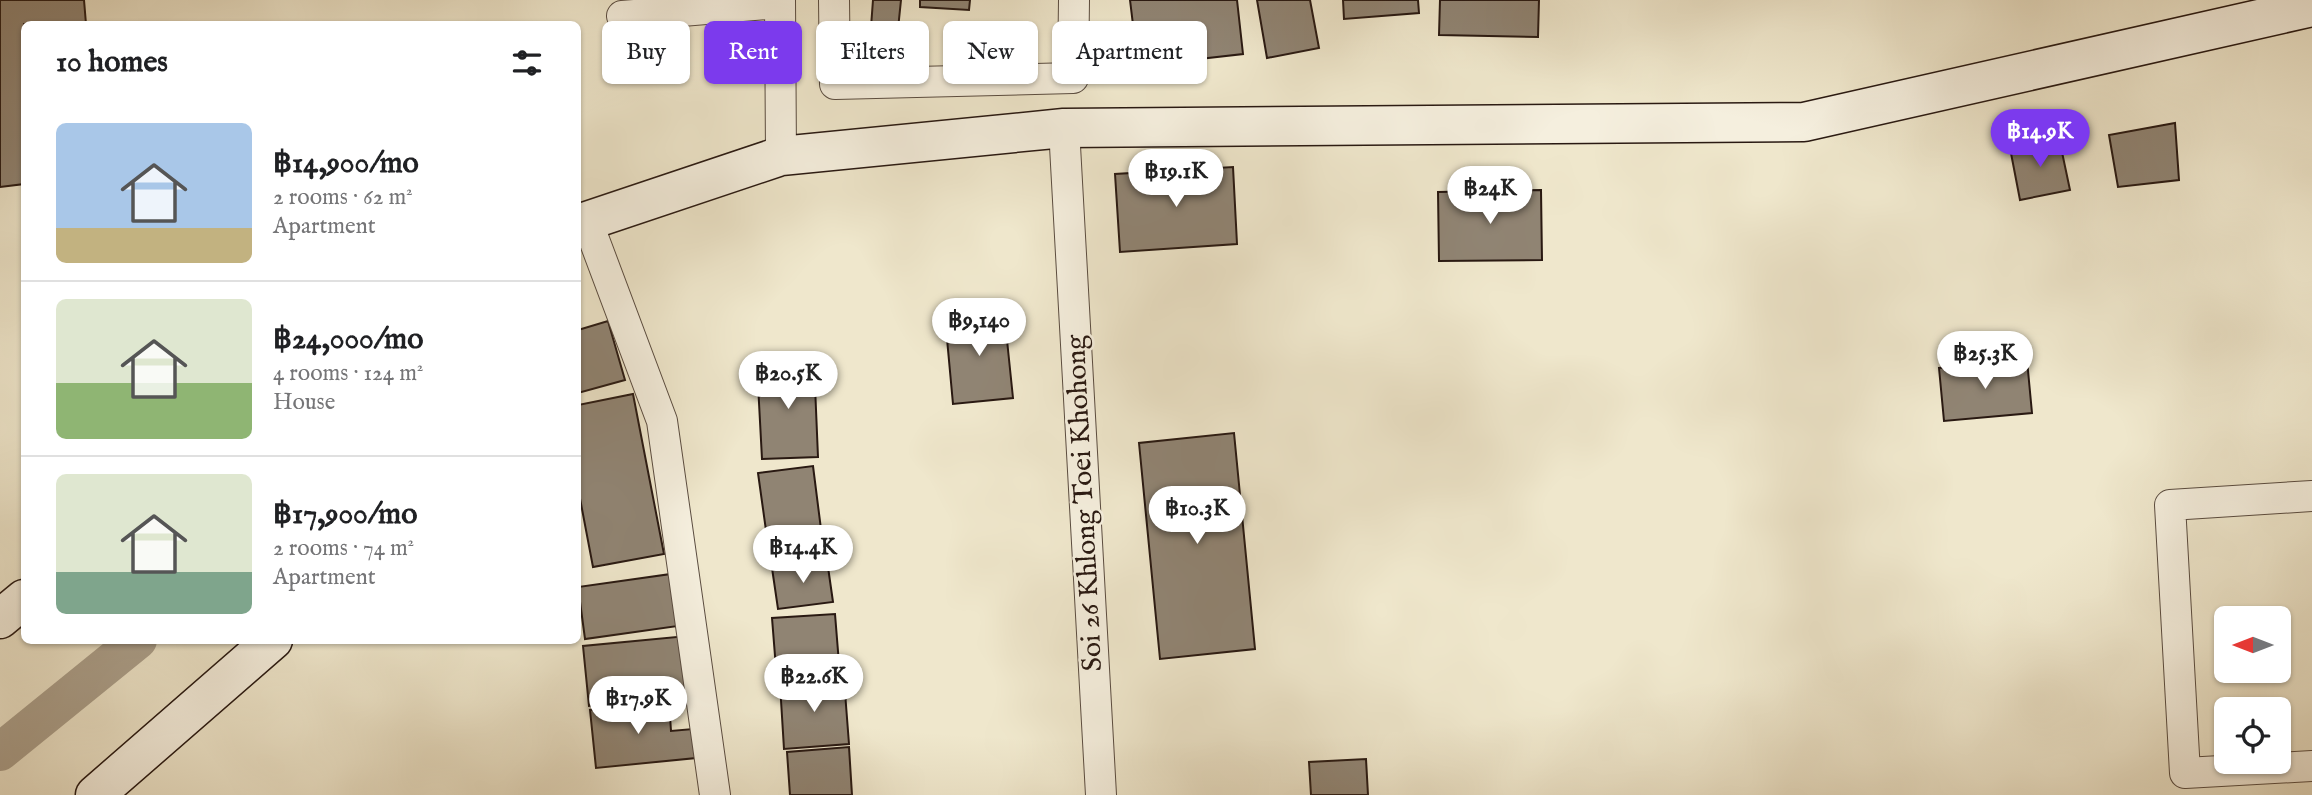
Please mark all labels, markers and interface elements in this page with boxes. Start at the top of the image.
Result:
chip: Buy [602,21,690,84]
chip: Rent [704,21,802,84]
chip: Filters [816,21,929,84]
chip: New [943,21,1038,84]
chip: Apartment [1052,21,1207,84]
text: 10 homes [56,44,168,82]
icon: filters [508,44,546,82]
pin: ฿14.9K [1983,110,2097,169]
text: ฿14.9K [2007,117,2073,146]
text: ฿14,900/mo [273,145,419,183]
pin: ฿19.1K [1119,150,1233,209]
icon: home [112,151,196,235]
text: ฿19.1K [1144,157,1208,186]
pin: ฿24K [1449,166,1531,226]
text: ฿24K [1463,174,1517,203]
text: 2 rooms · 62 m² [273,183,413,212]
text: Apartment [273,212,376,241]
pin: ฿9,140 [922,298,1036,358]
text: ฿9,140 [948,306,1010,335]
text: ฿24,000/mo [273,321,423,359]
icon: home [112,327,196,411]
pin: ฿25.3K [1928,332,2042,391]
street label: Soi 26 Khlong Toei Khohong [1059,333,1111,672]
text: ฿25.3K [1953,339,2017,368]
pin: ฿20.5K [731,352,845,411]
text: 4 rooms · 124 m² [273,359,423,388]
text: ฿20.5K [755,359,821,388]
text: House [273,388,335,417]
pin: ฿10.3K [1140,486,1254,546]
text: ฿10.3K [1165,494,1229,523]
text: ฿17,900/mo [273,496,417,534]
icon: home [112,502,196,586]
pin: ฿14.4K [746,526,860,585]
text: ฿14.4K [769,533,837,562]
text: 2 rooms · 74 m² [273,534,414,563]
text: Apartment [273,563,376,592]
north arrow [2214,606,2291,682]
map controls [2214,606,2291,774]
pin: ฿22.6K [757,654,871,714]
text: ฿22.6K [780,662,848,691]
pin: ฿17.9K [581,676,695,736]
text: ฿17.9K [605,684,671,713]
button: locate [2214,697,2291,774]

